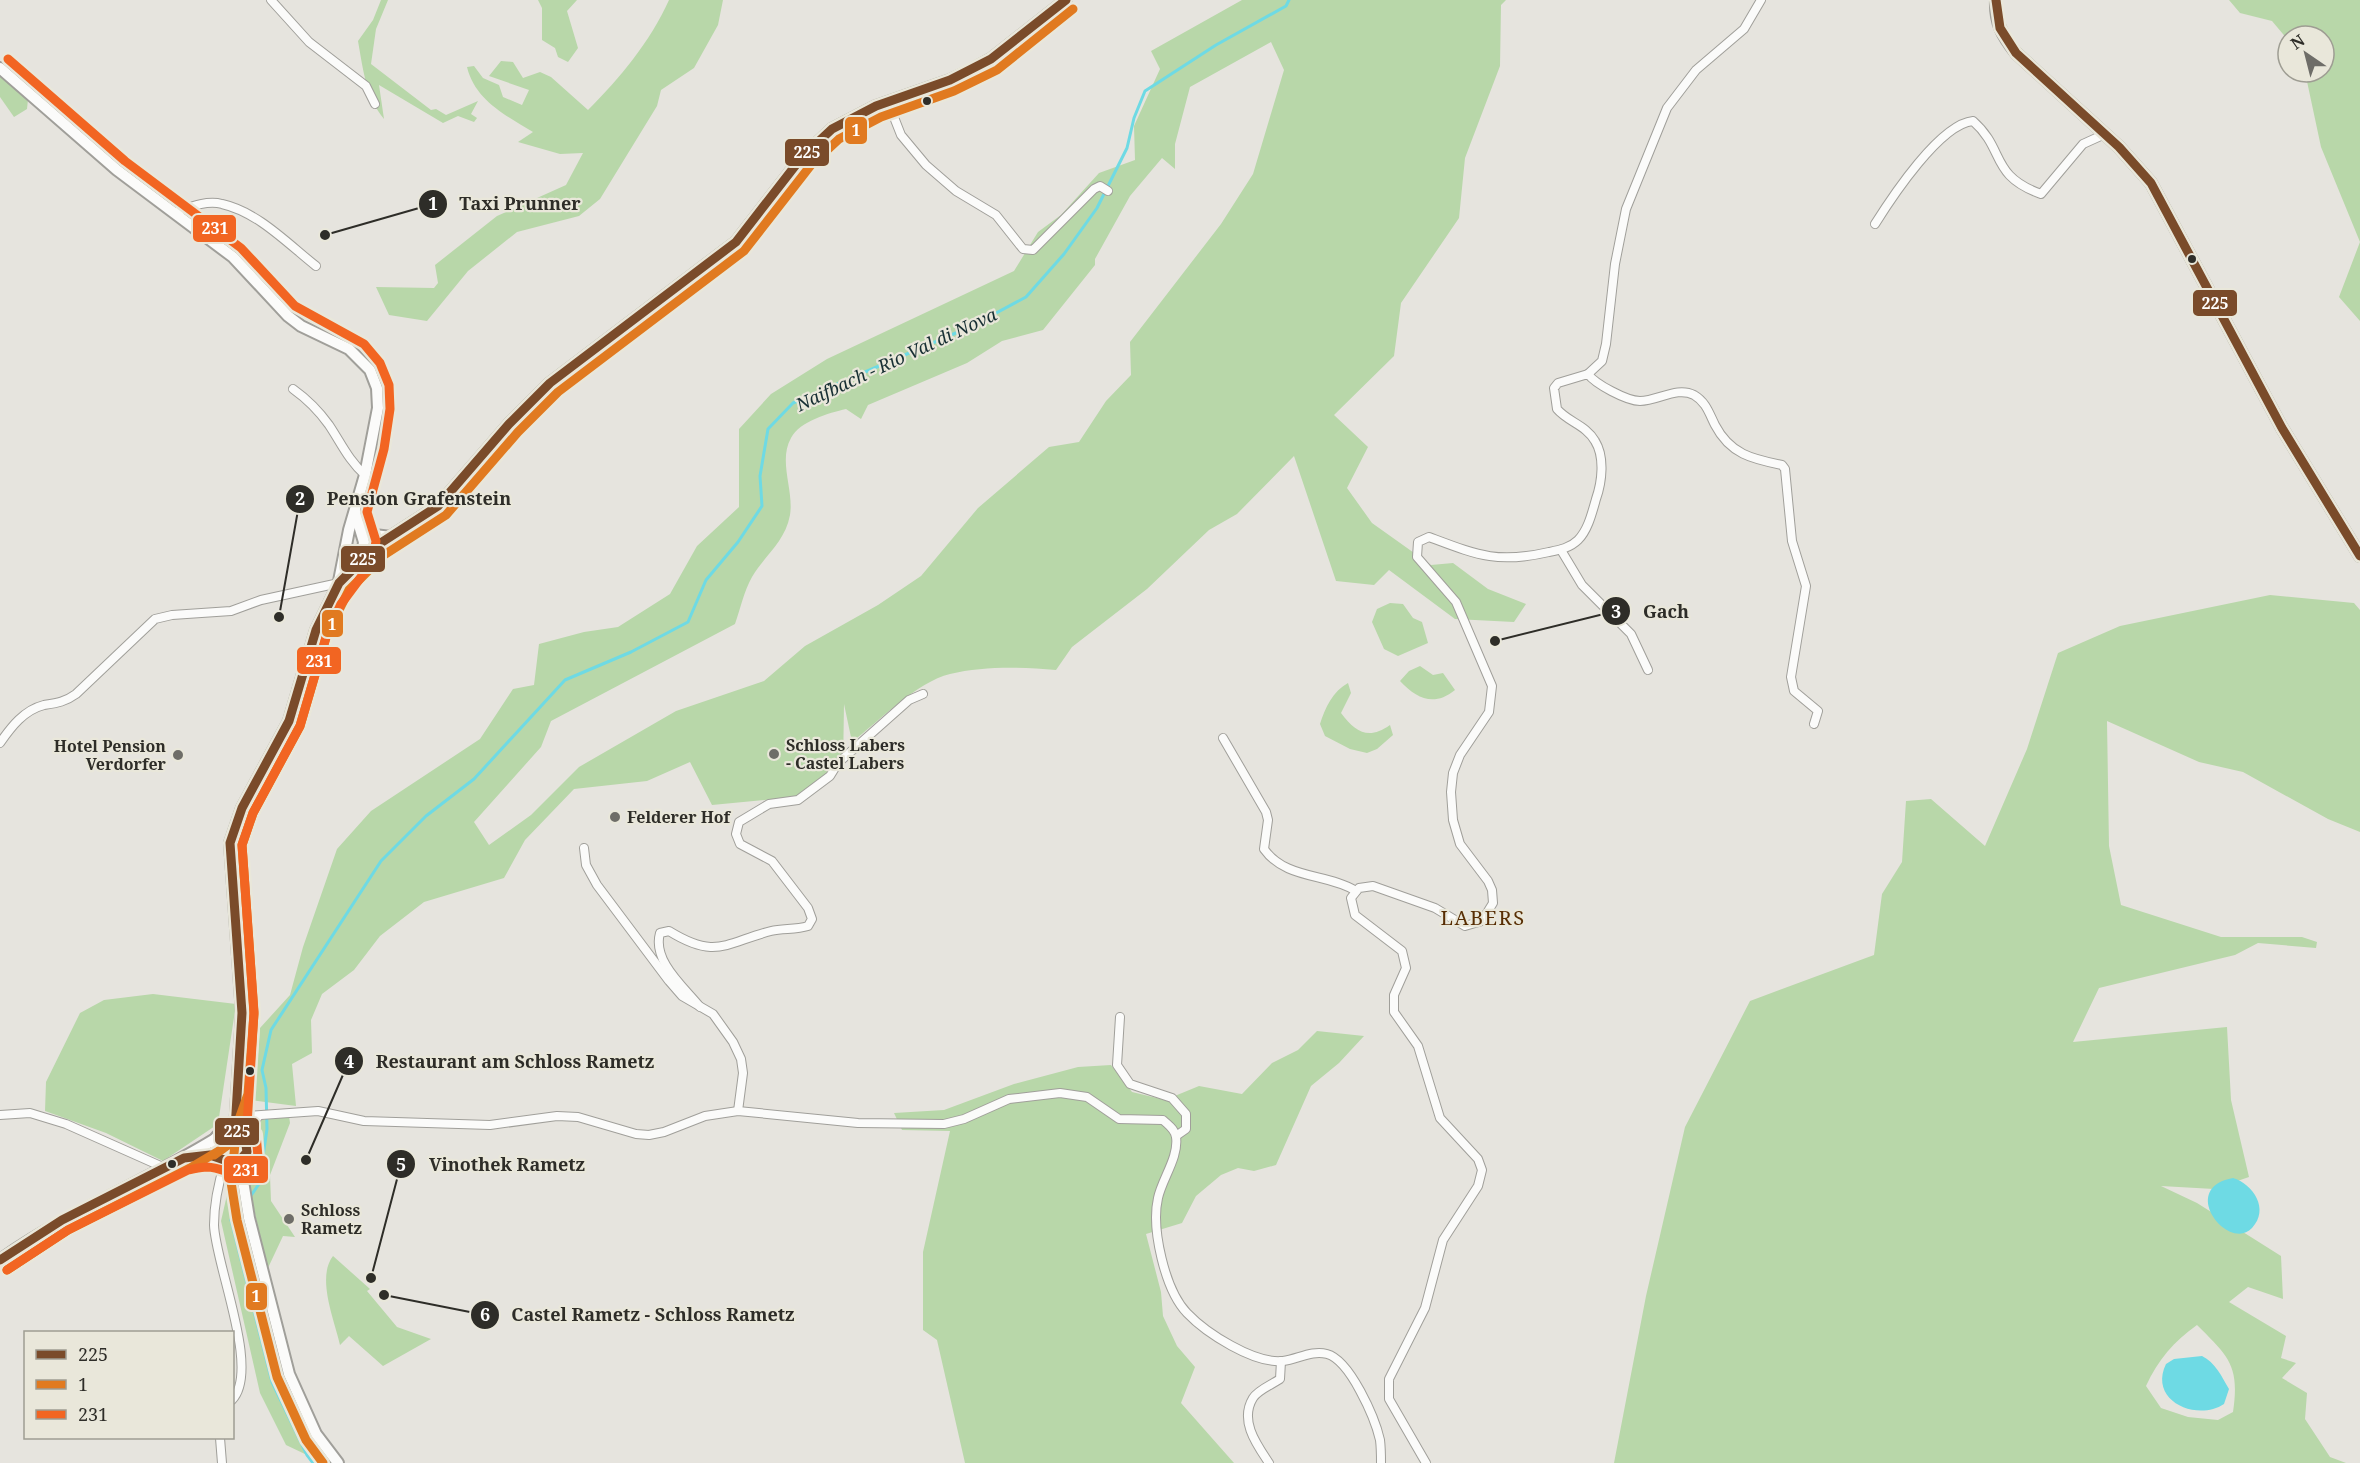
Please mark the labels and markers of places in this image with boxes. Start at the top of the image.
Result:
unlabelled marker [921,95,933,107]
callout: Taxi Prunner [418,186,593,222]
unlabelled marker [2186,253,2198,265]
callout: Pension Grafenstein [285,481,523,517]
callout: Gach [1601,593,1701,629]
place label: Schloss Labers - Castel Labers [786,734,905,774]
place label: Hotel Pension Verdorfer [54,735,167,775]
marker: Schloss Labers - Castel Labers [767,747,781,761]
marker: Hotel Pension Verdorfer [171,748,185,762]
place label: Felderer Hof [627,806,732,828]
marker: Felderer Hof [608,810,622,824]
callout: Restaurant am Schloss Rametz [334,1043,666,1079]
unlabelled marker [244,1065,256,1077]
callout: Vinothek Rametz [386,1146,597,1182]
unlabelled marker [166,1158,178,1170]
place label: Schloss Rametz [301,1199,362,1239]
marker: Schloss Rametz [282,1212,296,1226]
callout: Castel Rametz - Schloss Rametz [470,1297,807,1333]

